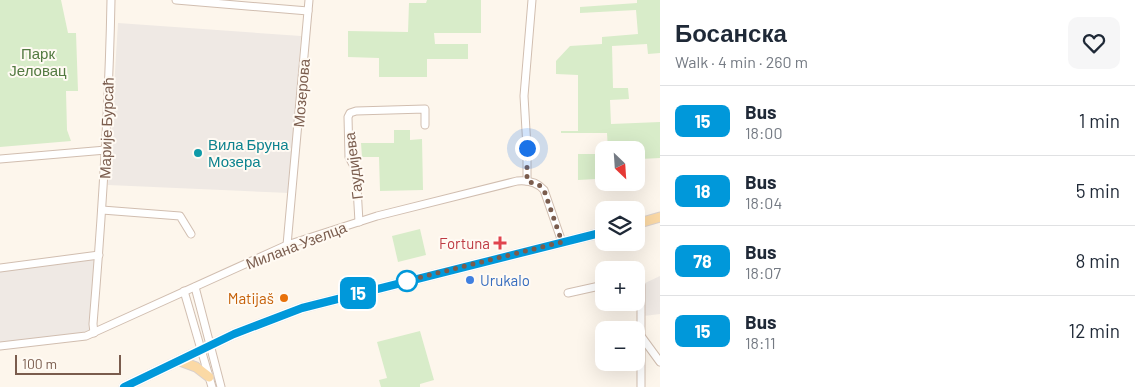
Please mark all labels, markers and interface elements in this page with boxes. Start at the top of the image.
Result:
button: heart [1068,17,1120,69]
text: Босанска [675,18,787,47]
park label: Парк Јеловац [9,44,67,79]
text: Walk · 4 min · 260 m [675,52,808,71]
street label: Мозерова [289,57,313,128]
street label: Марије Бурсаћ [95,77,117,179]
text: Bus [745,100,777,123]
text: 1 min [1079,109,1120,132]
text: 15 [694,110,711,132]
text: 18:00 [745,123,782,142]
street label: Гаудијева [340,131,366,201]
place label: Вила Бруна Мозера [208,135,289,170]
your location [515,136,540,161]
north arrow [595,141,645,191]
map controls [595,141,645,371]
marker: Вила Бруна Мозера [192,147,204,159]
text: Bus [745,170,777,193]
text: 5 min [1076,179,1120,202]
text: 18 [694,180,711,202]
text: 18:04 [745,193,782,212]
button: layers [595,201,645,251]
street label: Милана Узелца [243,217,350,272]
place label: Fortuna [439,234,490,252]
marker: Fortuna [494,237,506,249]
text: Bus [745,240,777,263]
text: 8 min [1076,249,1120,272]
text: 78 [693,250,712,272]
button: + [595,261,645,311]
text: 18:07 [745,263,781,282]
unlabelled marker [396,270,418,292]
place label: Urukalo [480,271,530,289]
marker: Urukalo [464,274,476,286]
line badge: 15 [336,277,380,309]
text: 15 [350,282,366,304]
place label: Matijaš [228,289,274,307]
marker: Matijaš [278,292,290,304]
text: Bus [745,310,777,333]
text: 12 min [1069,319,1120,342]
text: 15 [694,320,711,342]
button: − [595,321,645,371]
text: 18:11 [745,333,776,352]
scale bar [15,352,121,375]
text: 100 m [22,355,57,372]

